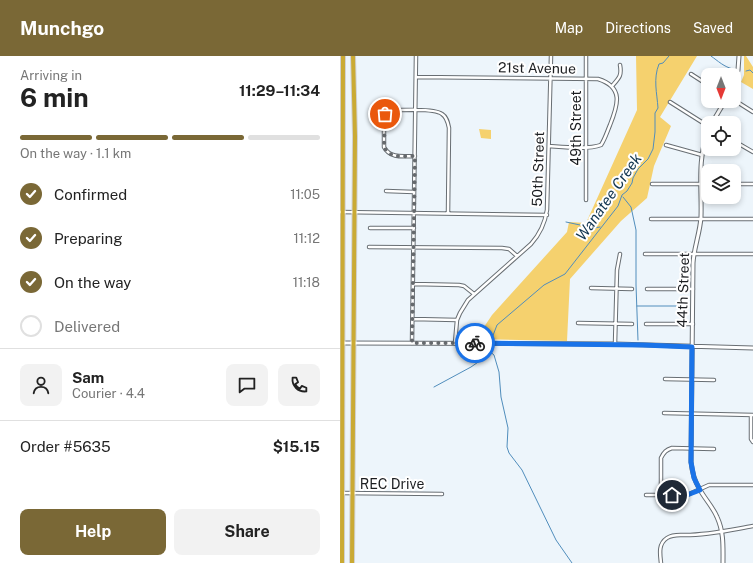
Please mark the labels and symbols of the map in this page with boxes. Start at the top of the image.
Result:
street label: 21st Avenue [498,59,576,77]
north arrow [701,68,741,108]
street label: 49th Street [568,90,584,166]
pin [368,97,402,131]
street label: 50th Street [529,131,547,207]
water label: Wanatee Creek [572,149,645,243]
street label: 44th Street [674,252,692,328]
courier [455,323,495,363]
street label: REC Drive [360,476,424,492]
pin [655,478,689,512]

